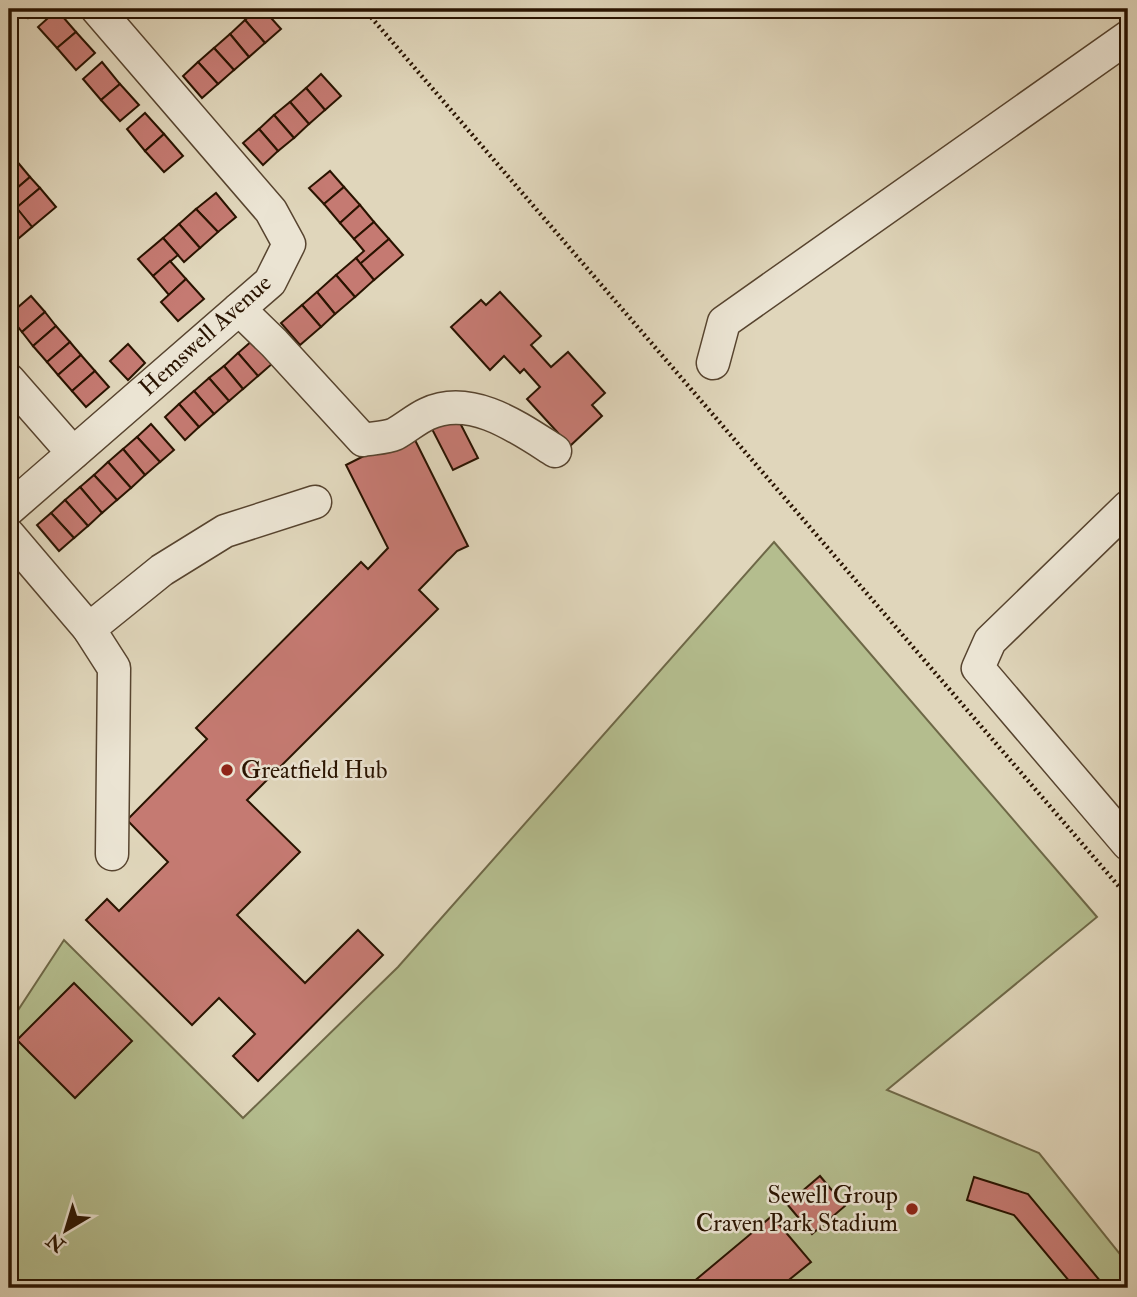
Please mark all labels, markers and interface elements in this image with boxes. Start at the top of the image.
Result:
street label: Hemswell Avenue [133,268,278,403]
place label: Greatfield Hub [241,755,388,786]
marker: Greatfield Hub [219,762,235,778]
place label: Sewell Group Craven Park Stadium [696,1180,898,1239]
north arrow [32,1196,102,1266]
marker: Sewell Group Craven Park Stadium [904,1201,920,1217]
text: N [41,1227,71,1258]

